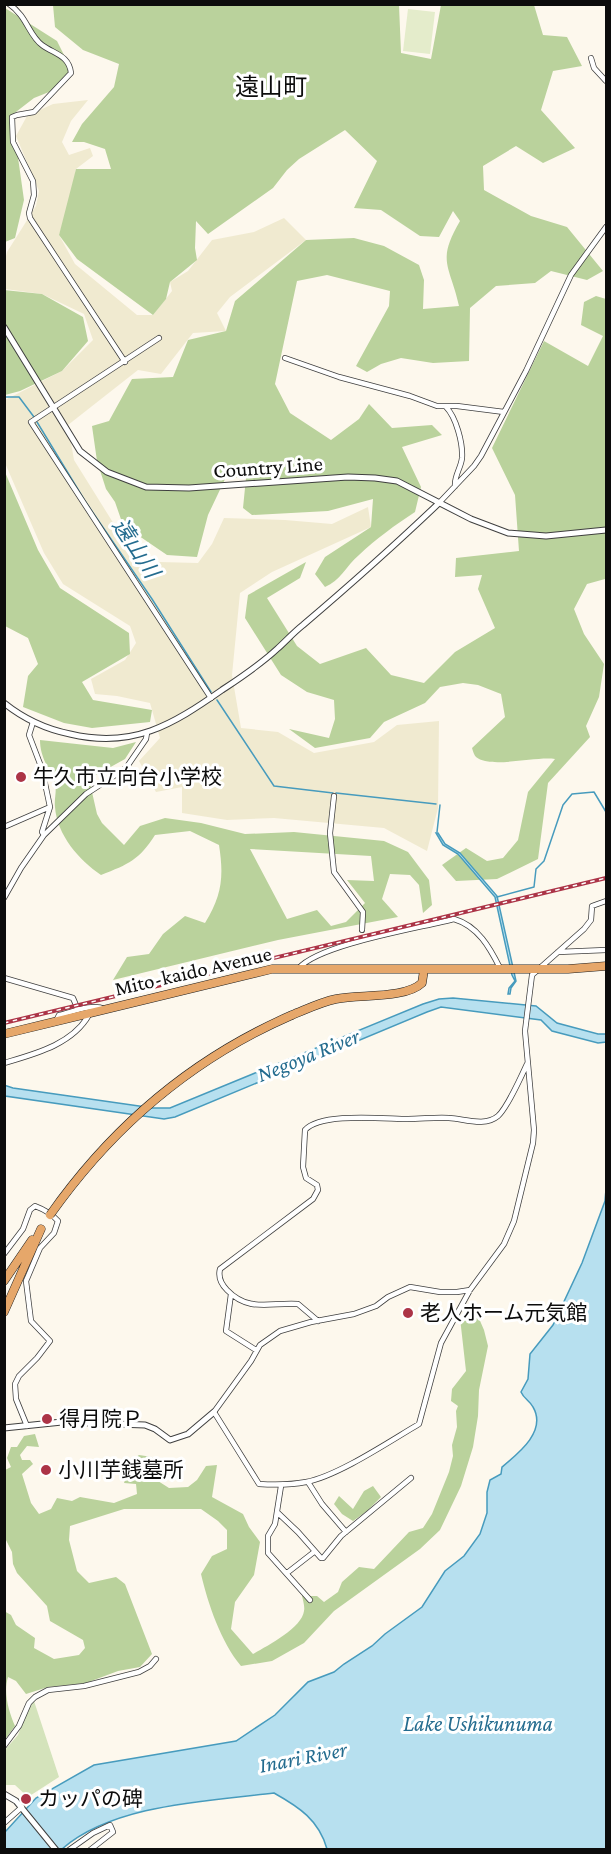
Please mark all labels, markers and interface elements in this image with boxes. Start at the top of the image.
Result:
district label: 遠山町 [235,73,307,100]
street label: Country Line [212,451,324,483]
water label: 遠山川 [108,514,166,584]
place label: 牛久市立向台小学校 [33,765,222,789]
marker: 牛久市立向台小学校 [14,770,28,784]
street label: Mito-kaido Avenue [112,941,274,1001]
water label: Negoya River [253,1023,364,1087]
place label: 老人ホーム元気館 [420,1301,587,1325]
marker: 老人ホーム元気館 [401,1306,415,1320]
place label: 得月院Ｐ [59,1407,143,1431]
marker: 得月院Ｐ [40,1412,54,1426]
place label: 小川芋銭墓所 [58,1458,184,1482]
marker: 小川芋銭墓所 [39,1463,53,1477]
water label: Lake Ushikunuma [403,1711,553,1736]
water label: Inari River [257,1736,350,1778]
place label: カッパの碑 [38,1787,143,1811]
marker: カッパの碑 [19,1792,33,1806]

